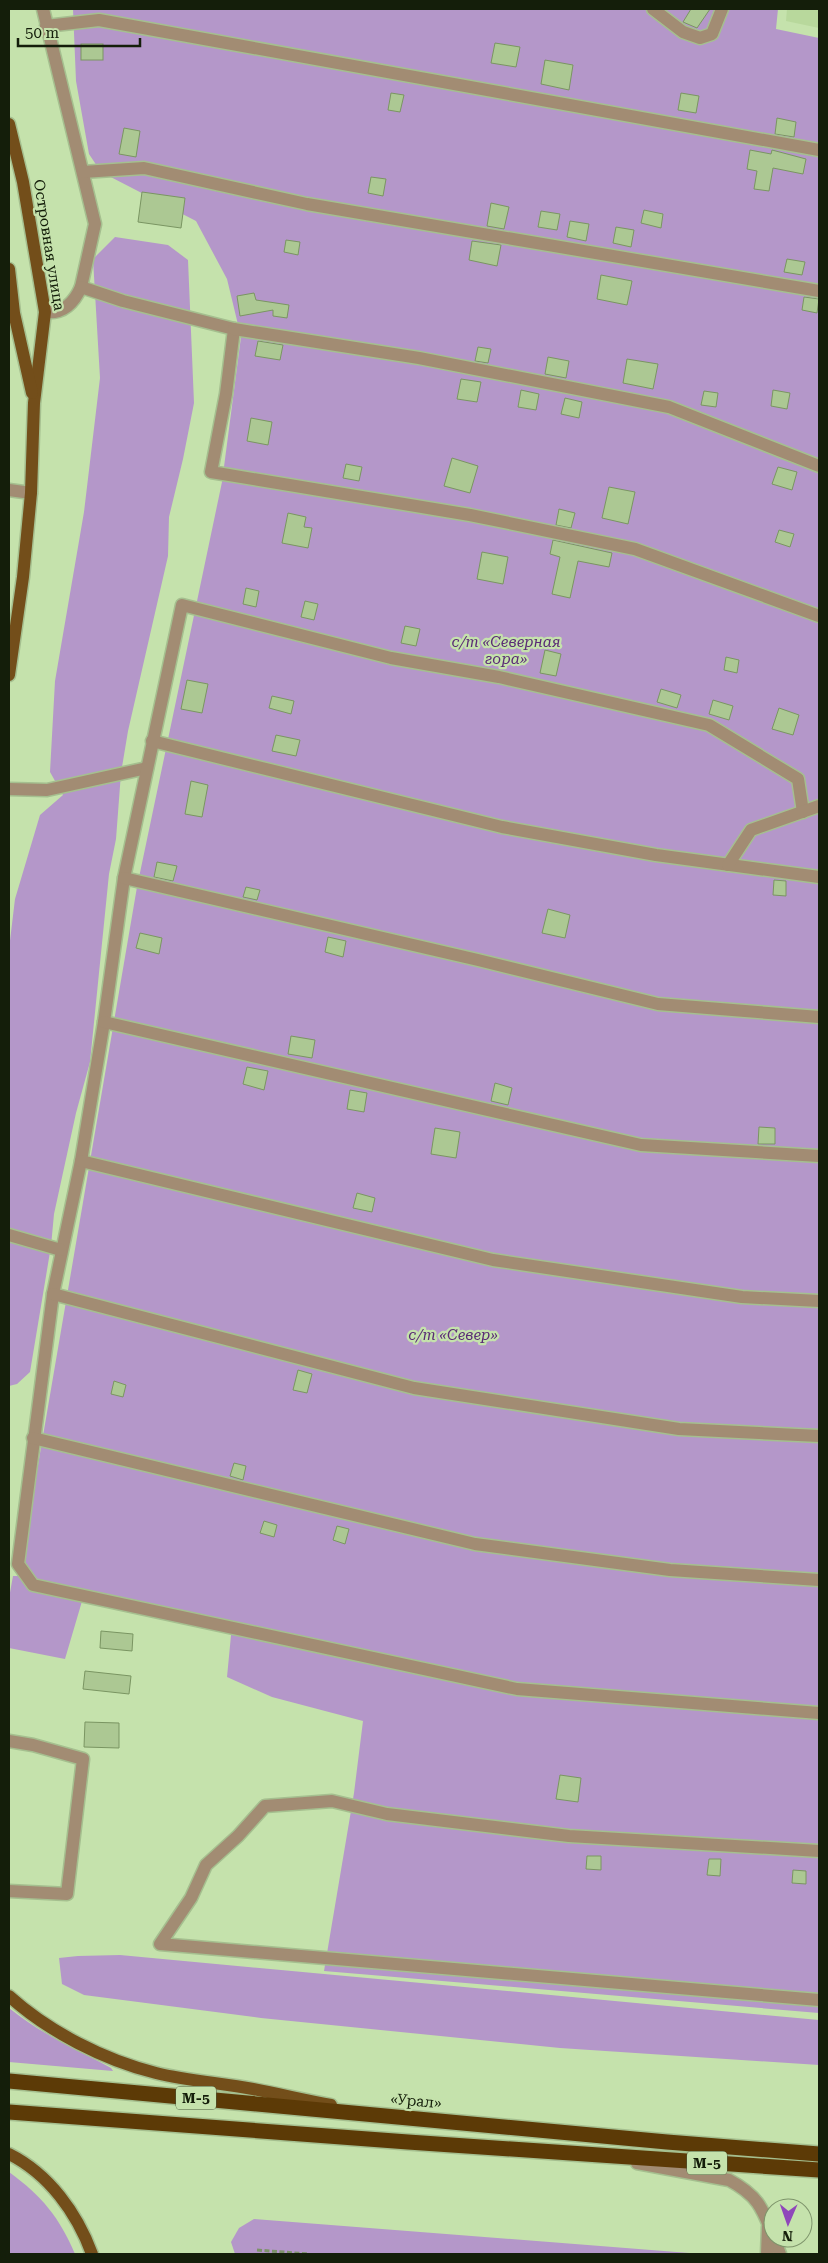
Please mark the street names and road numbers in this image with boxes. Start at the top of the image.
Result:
street label: Островная улица [30,178,68,312]
road number: М-5 [176,2086,216,2110]
street label: «Урал» [390,2090,442,2112]
road number: М-5 [687,2152,727,2174]

